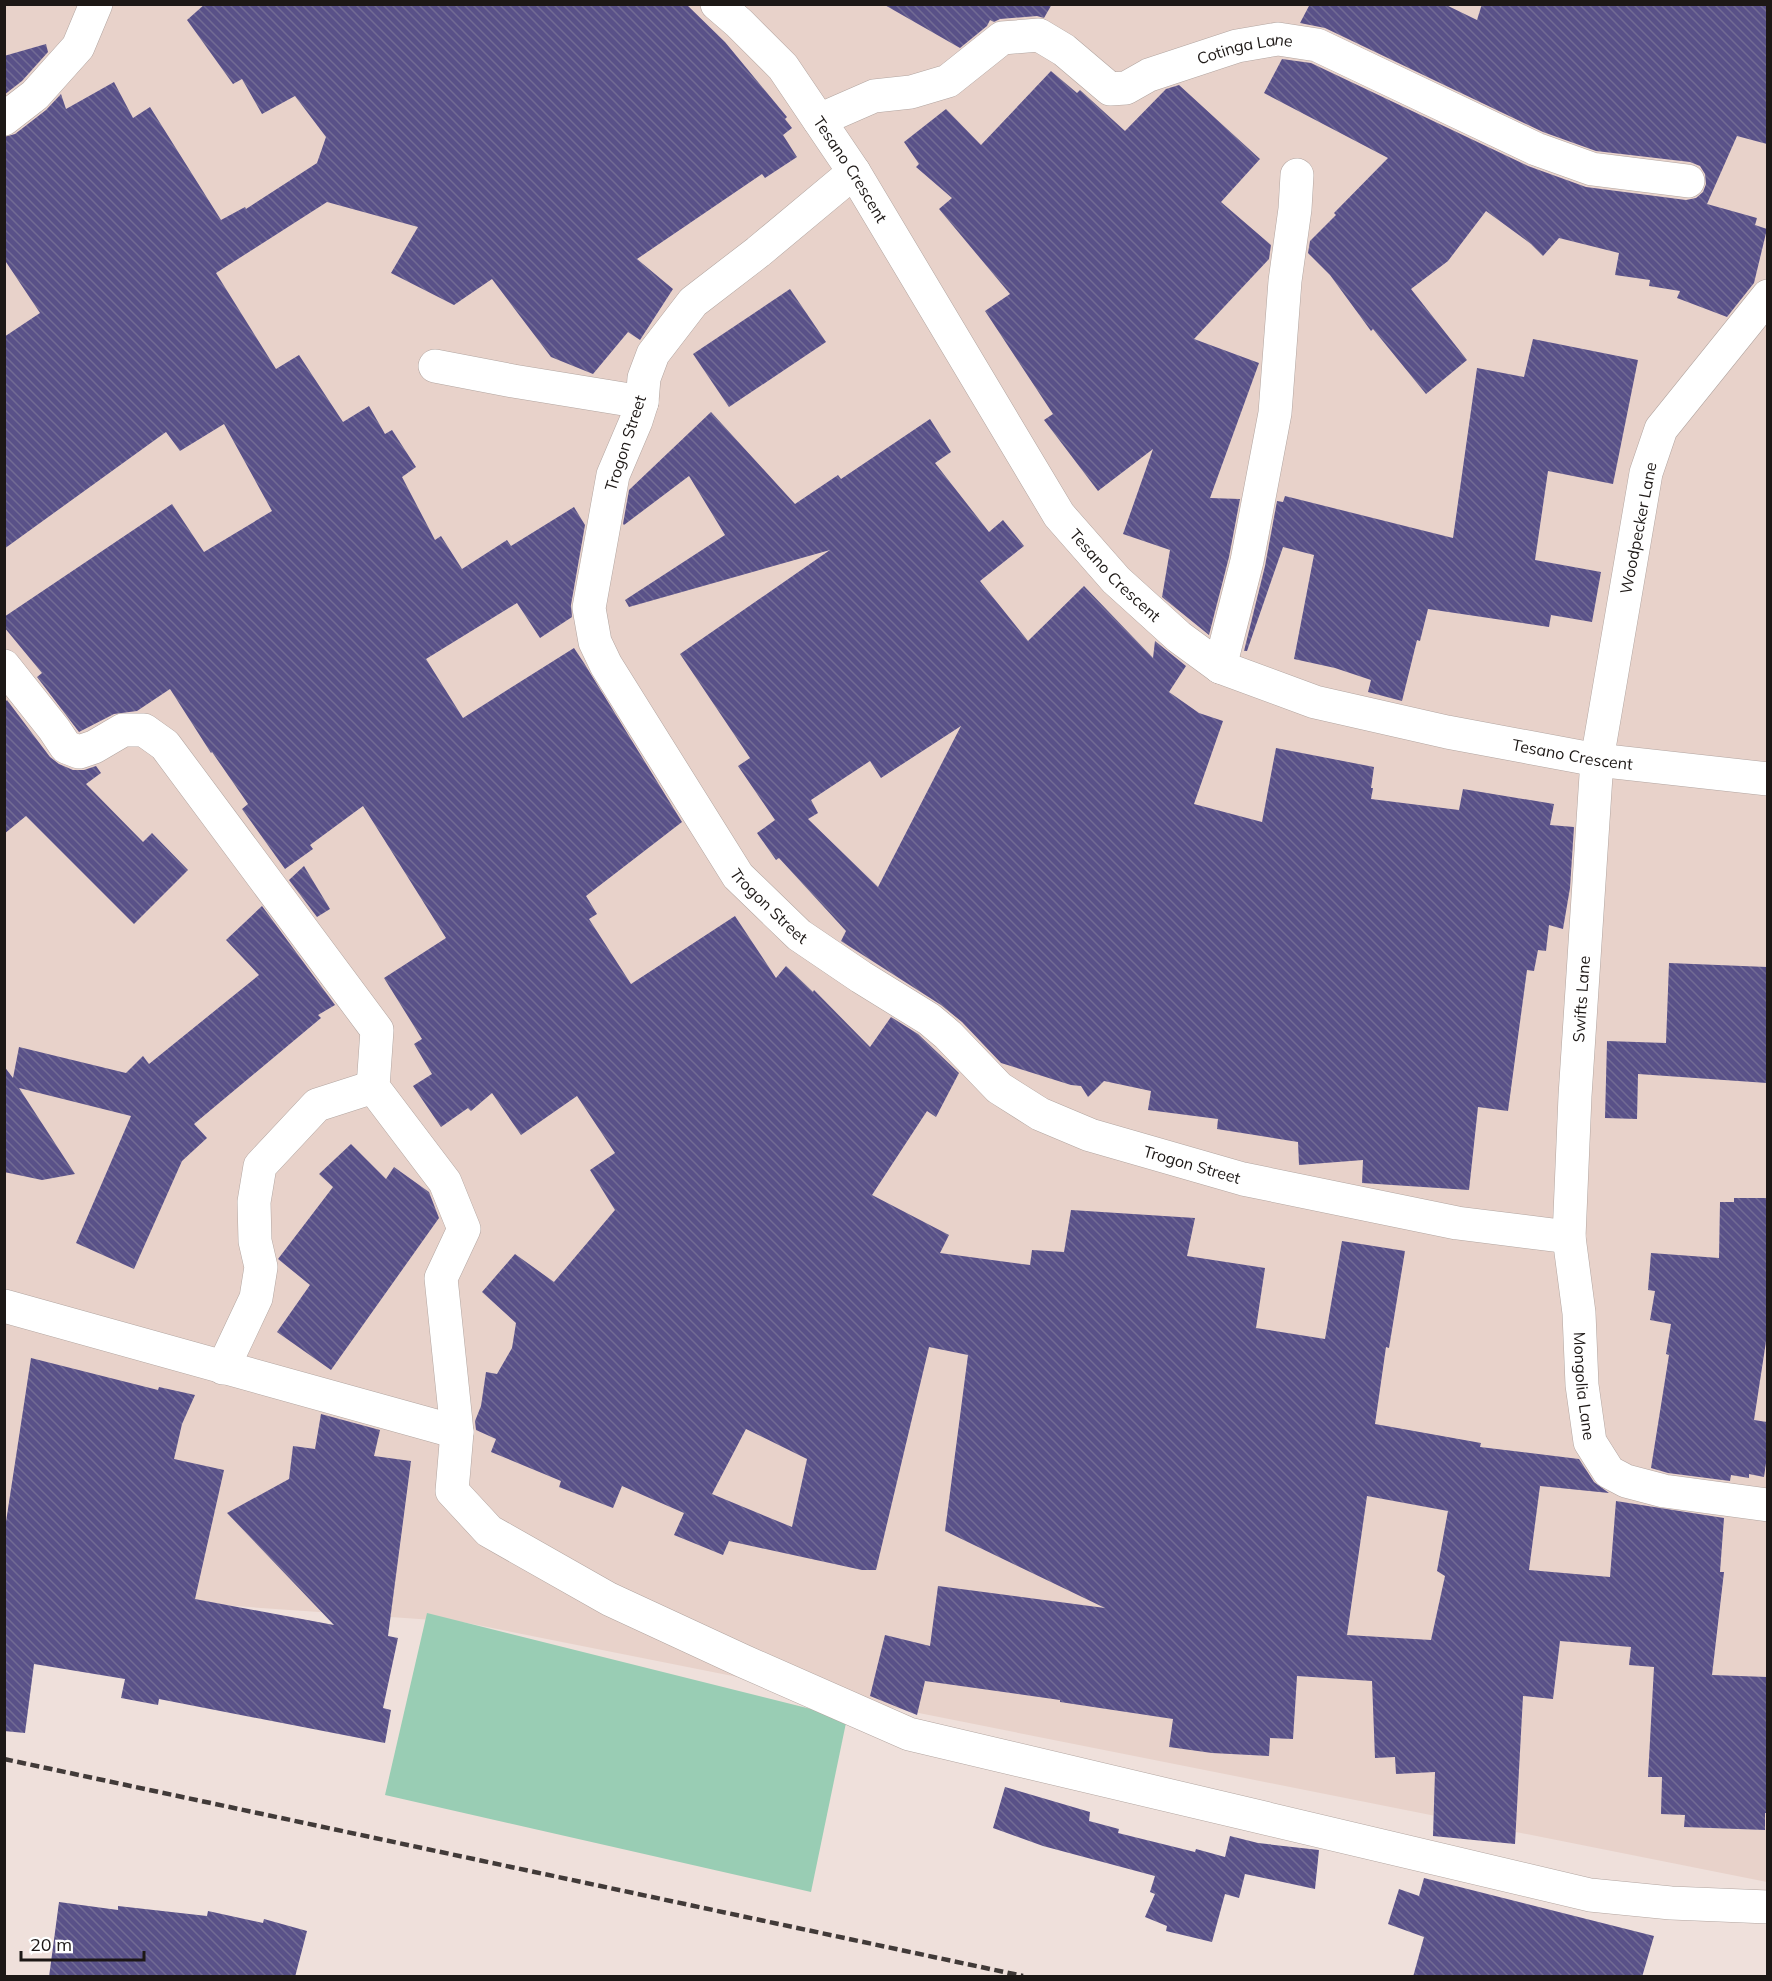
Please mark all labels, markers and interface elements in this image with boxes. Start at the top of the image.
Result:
street label: Cotinga Lane [1194,29,1294,69]
street label: Tesano Crescent [809,112,892,226]
street label: Trogon Street [600,392,650,494]
street label: Woodpecker Lane [1615,460,1661,596]
street label: Tesano Crescent [1065,524,1165,626]
street label: Tesano Crescent [1510,734,1634,774]
street label: Trogon Street [726,865,812,948]
street label: Swifts Lane [1568,955,1594,1043]
street label: Trogon Street [1141,1141,1243,1188]
street label: Mongolia Lane [1570,1331,1600,1441]
scale bar [21,1924,144,1962]
text: 20 m [30,1933,72,1956]

